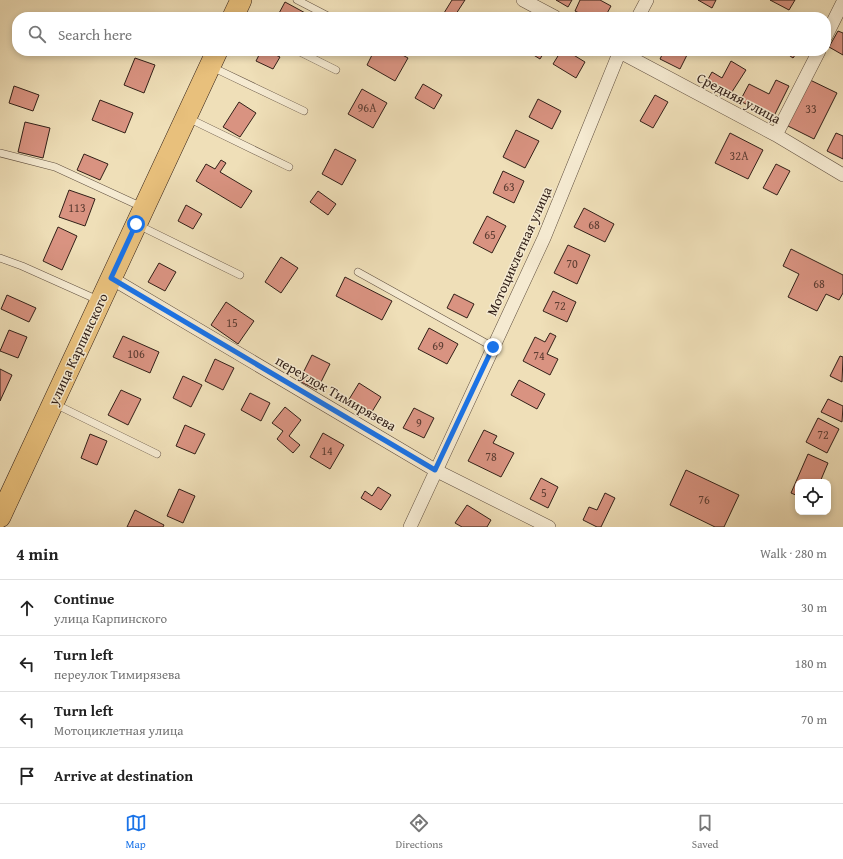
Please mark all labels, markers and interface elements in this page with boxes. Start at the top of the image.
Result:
search box [12,12,831,56]
icon: search [26,23,48,45]
text: Search here [58,24,132,45]
street label: Средняя улица [693,67,785,129]
house number: 96А [358,99,377,116]
house number: 33 [805,100,817,117]
house number: 32А [730,147,749,164]
house number: 63 [503,178,515,195]
street label: Мотоциклетная улица [482,183,557,319]
house number: 113 [68,199,86,216]
route start [127,215,145,233]
house number: 68 [588,216,600,233]
house number: 65 [484,226,496,243]
house number: 70 [566,255,578,272]
house number: 68 [813,275,825,292]
street label: улица Карпинского [43,290,113,409]
house number: 72 [554,297,566,314]
house number: 15 [226,314,238,331]
house number: 69 [432,337,444,354]
route end [484,338,502,356]
house number: 106 [127,345,145,362]
house number: 74 [533,347,545,364]
street label: переулок Тимирязева [272,350,400,436]
house number: 9 [416,414,422,431]
house number: 72 [817,426,829,443]
house number: 14 [321,442,333,459]
house number: 78 [485,448,497,465]
map controls [795,479,831,515]
button: locate [795,479,831,515]
house number: 5 [541,484,547,501]
house number: 76 [698,491,710,508]
text: 4 min [16,541,58,566]
text: Walk · 280 m [760,544,827,563]
text: Continue [54,588,115,609]
icon: ahead [16,597,38,619]
text: 30 m [801,598,827,617]
text: улица Карпинского [54,609,167,628]
text: Turn left [54,644,113,665]
icon: left [16,653,38,675]
text: 180 m [795,654,827,673]
text: переулок Тимирязева [54,665,181,684]
text: Turn left [54,700,113,721]
icon: left [16,709,38,731]
text: 70 m [801,710,827,729]
text: Мотоциклетная улица [54,721,183,740]
icon: arrive [16,765,38,787]
text: Arrive at destination [54,765,193,786]
tab: Map [125,812,147,852]
tab: Directions [396,812,443,852]
tab: Saved [692,812,718,852]

